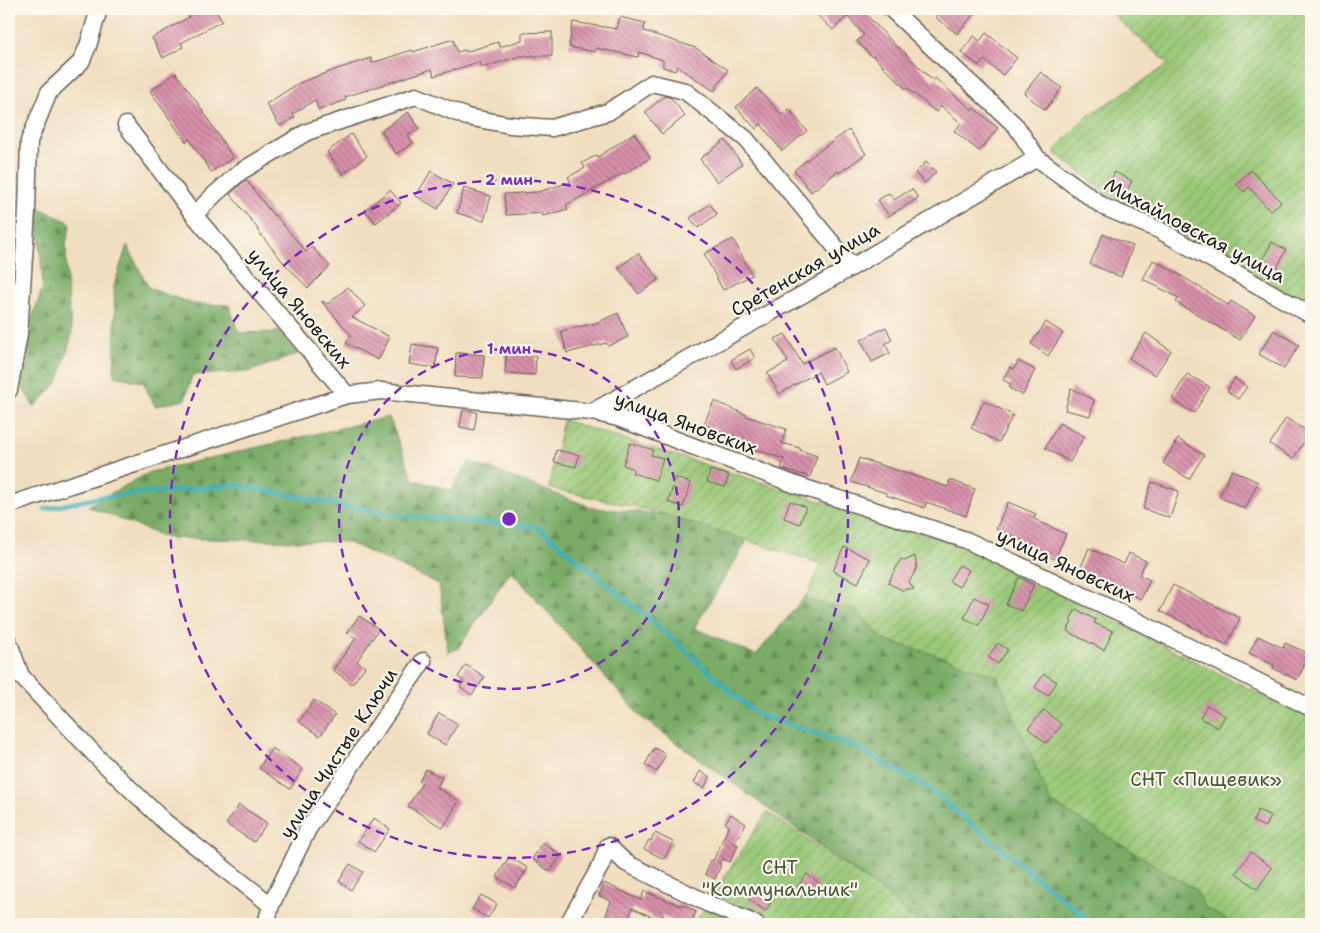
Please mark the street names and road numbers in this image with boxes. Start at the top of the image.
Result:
street label: Михайловская улица [1100,172,1290,289]
street label: Сретенская улица [726,217,884,322]
street label: улица Яновских [242,243,357,374]
street label: улица Яновских [611,386,760,461]
street label: улица Яновских [993,523,1139,608]
street label: улица Чистые Ключи [274,663,403,843]

